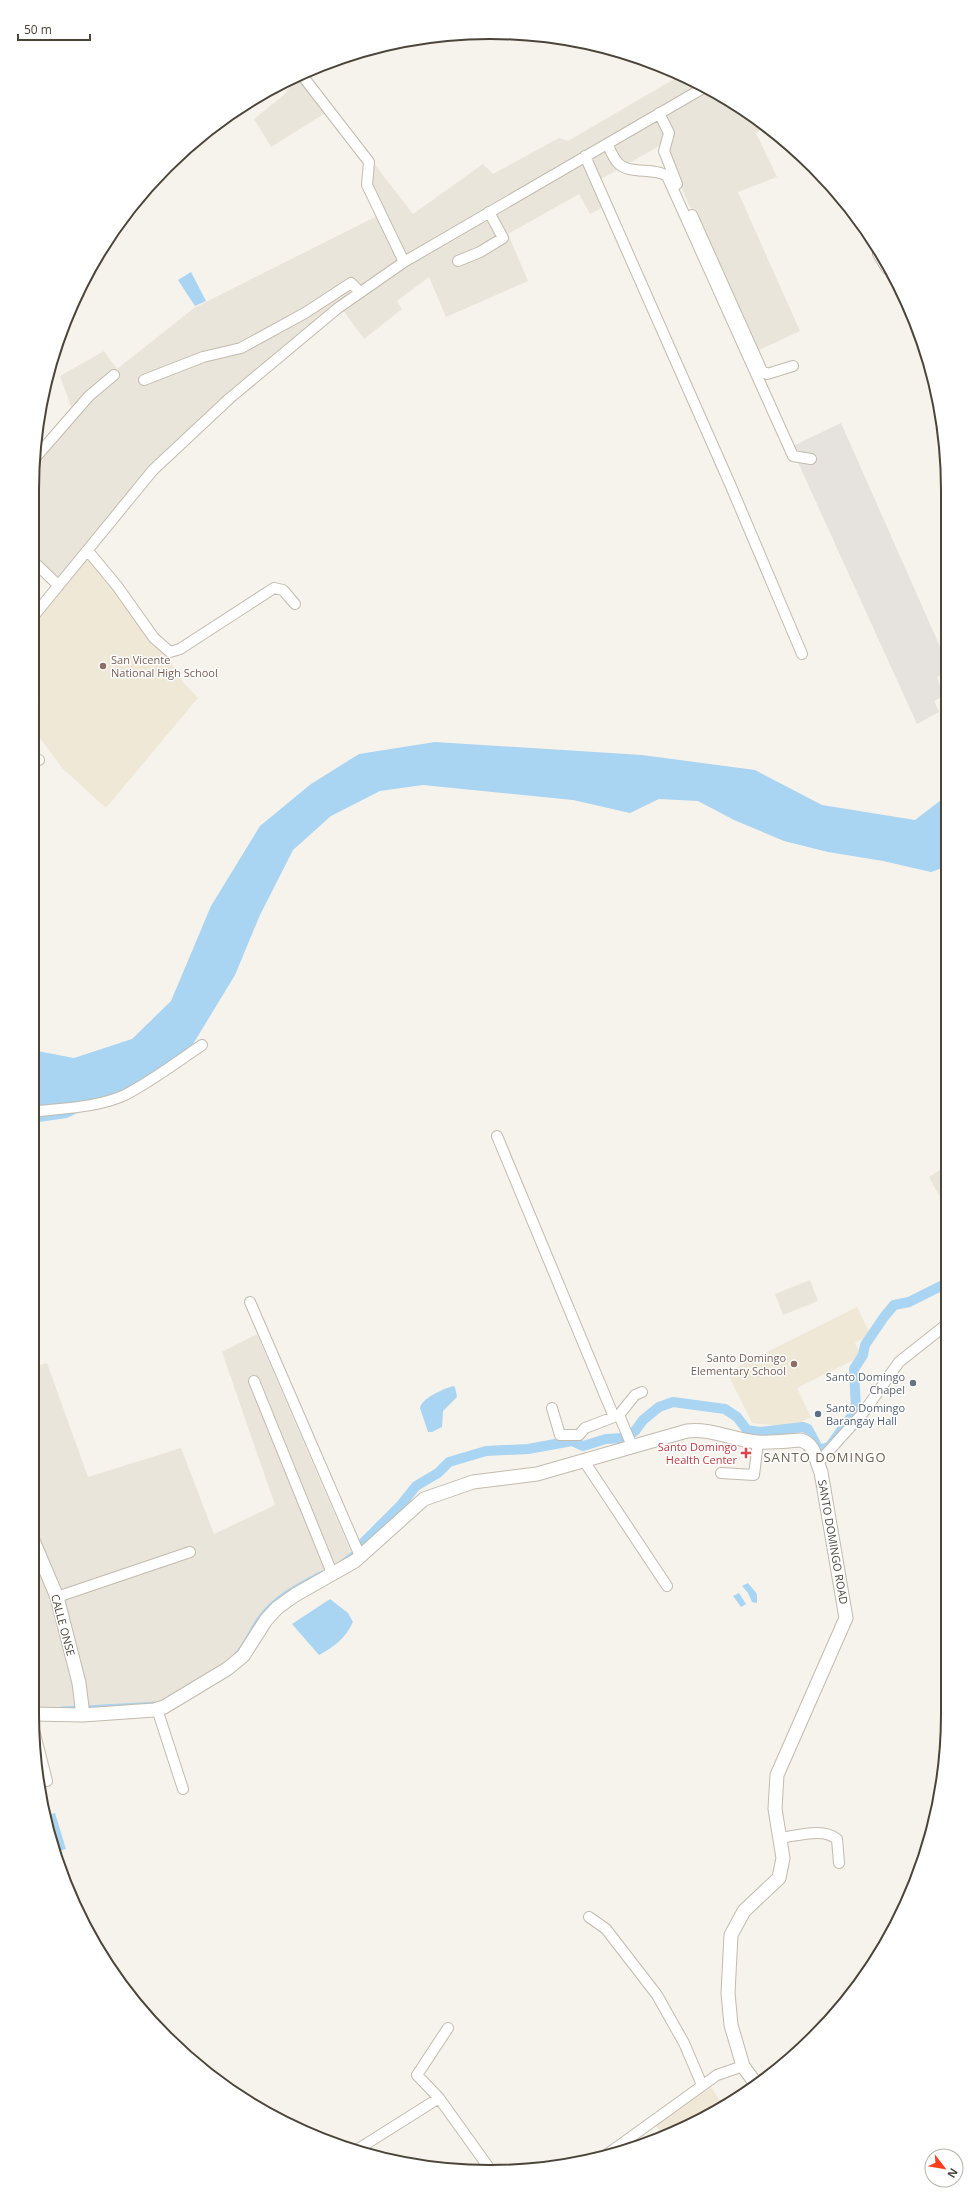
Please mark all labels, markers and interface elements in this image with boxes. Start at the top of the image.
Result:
scale bar [18,16,90,42]
text: 50 m [24,21,52,38]
place label: San Vicente National High School [111,652,218,680]
marker: San Vicente National High School [98,661,108,671]
place label: Santo Domingo Elementary School [691,1350,786,1378]
marker: Santo Domingo Elementary School [789,1359,799,1369]
place label: Santo Domingo Chapel [826,1369,905,1397]
marker: Santo Domingo Chapel [908,1378,918,1388]
place label: Santo Domingo Barangay Hall [826,1400,906,1428]
marker: Santo Domingo Barangay Hall [813,1409,823,1419]
place label: Santo Domingo Health Center [658,1439,737,1467]
marker: Santo Domingo Health Center [740,1447,752,1459]
district label: SANTO DOMINGO [763,1448,887,1466]
street label: SANTO DOMINGO ROAD [815,1478,852,1605]
street label: CALLE ONSE [48,1592,79,1657]
north arrow [924,2148,964,2188]
text: N [944,2166,962,2181]

